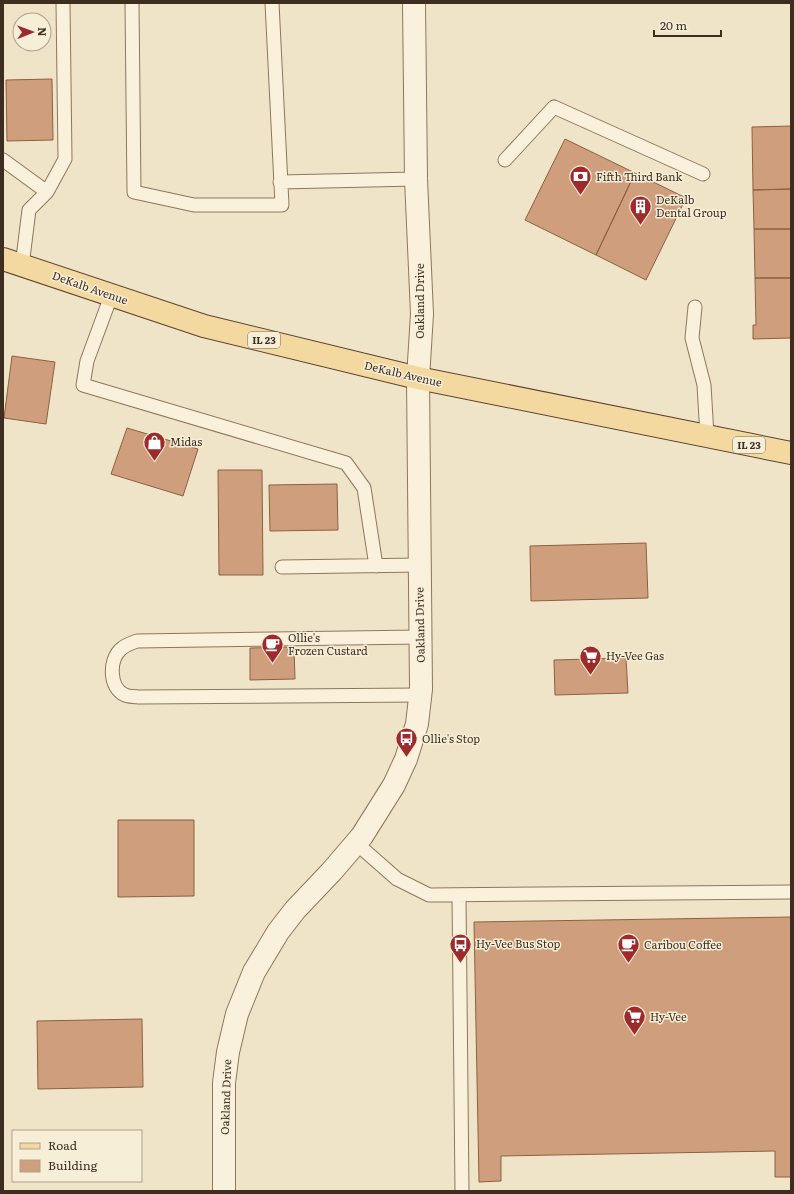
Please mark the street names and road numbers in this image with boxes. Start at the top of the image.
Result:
street label: Oakland Drive [411,263,427,339]
street label: DeKalb Avenue [50,267,131,308]
road number: IL 23 [248,332,280,348]
street label: DeKalb Avenue [363,356,444,390]
road number: IL 23 [733,437,765,453]
street label: Oakland Drive [410,587,428,663]
street label: Oakland Drive [216,1059,234,1135]

